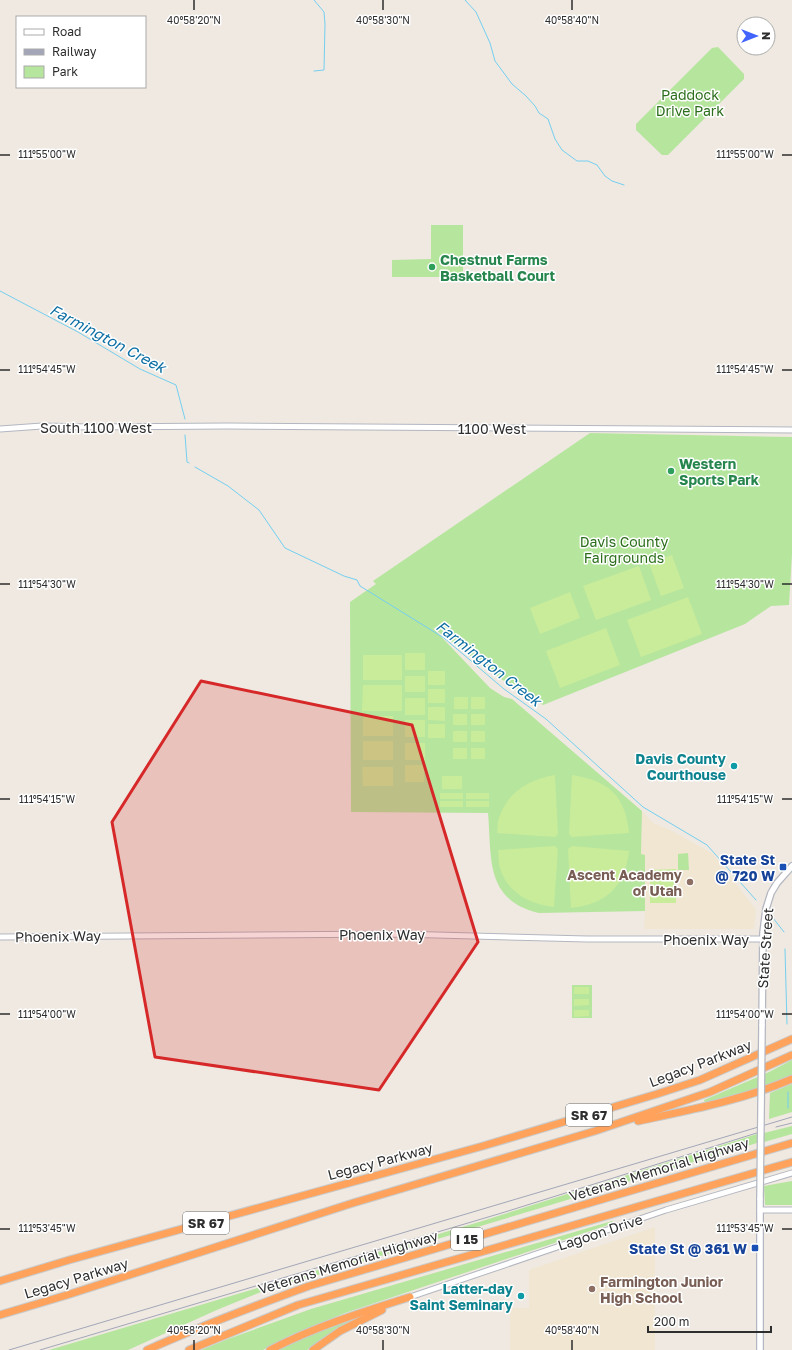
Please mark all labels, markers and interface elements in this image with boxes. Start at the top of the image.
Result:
text: 40°58'20"N [167,14,221,26]
text: 40°58'30"N [356,14,410,26]
text: 40°58'40"N [545,14,599,26]
legend [16,16,146,88]
north arrow [736,16,776,56]
text: Road [52,24,81,39]
text: N [760,32,773,40]
text: Railway [52,44,97,59]
text: Park [52,64,78,79]
park label: Paddock Drive Park [656,86,724,119]
text: 111°55'00"W [18,148,76,160]
text: 111°55'00"W [716,148,774,160]
place label: Chestnut Farms Basketball Court [440,251,555,284]
marker: Chestnut Farms Basketball Court [427,262,437,272]
water label: Farmington Creek [47,300,170,378]
text: 111°54'45"W [18,363,76,375]
text: 111°54'45"W [716,363,774,375]
street label: South 1100 West [40,419,152,436]
street label: 1100 West [458,420,526,437]
place label: Western Sports Park [679,455,759,488]
marker: Western Sports Park [666,466,676,476]
park label: Davis County Fairgrounds [580,533,668,566]
text: 111°54'30"W [18,578,76,590]
text: 111°54'30"W [716,578,774,590]
water label: Farmington Creek [432,616,546,711]
place label: Davis County Courthouse [635,750,727,783]
marker: Davis County Courthouse [729,761,739,771]
text: 111°54'15"W [19,793,75,805]
text: 111°54'15"W [717,793,773,805]
place label: State St @ 720 W [715,851,775,884]
marker: State St @ 720 W [778,862,788,872]
place label: Ascent Academy of Utah [567,866,683,899]
marker: Ascent Academy of Utah [685,877,695,887]
street label: State Street [754,907,776,989]
street label: Phoenix Way [339,926,425,943]
street label: Phoenix Way [15,927,101,945]
street label: Phoenix Way [663,931,749,948]
text: 111°54'00"W [18,1008,76,1020]
text: 111°54'00"W [716,1008,774,1020]
street label: Legacy Parkway [646,1036,754,1090]
road number: SR 67 [566,1104,612,1126]
street label: Veterans Memorial Highway [567,1133,751,1204]
street label: Legacy Parkway [326,1139,435,1183]
street label: Lagoon Drive [555,1210,645,1254]
road number: SR 67 [183,1212,229,1234]
text: 111°53'45"W [18,1222,76,1234]
text: 111°53'45"W [716,1222,774,1234]
street label: Veterans Memorial Highway [256,1226,440,1297]
road number: I 15 [451,1228,483,1250]
place label: State St @ 361 W [629,1240,747,1257]
marker: State St @ 361 W [750,1243,760,1253]
street label: Legacy Parkway [22,1254,130,1302]
place label: Farmington Junior High School [600,1273,724,1306]
place label: Latter-day Saint Seminary [410,1280,514,1313]
marker: Farmington Junior High School [587,1284,597,1294]
marker: Latter-day Saint Seminary [516,1291,526,1301]
scale bar [648,1308,771,1334]
text: 200 m [654,1314,689,1329]
text: 40°58'20"N [167,1324,221,1336]
text: 40°58'30"N [356,1324,410,1336]
text: 40°58'40"N [545,1324,599,1336]

